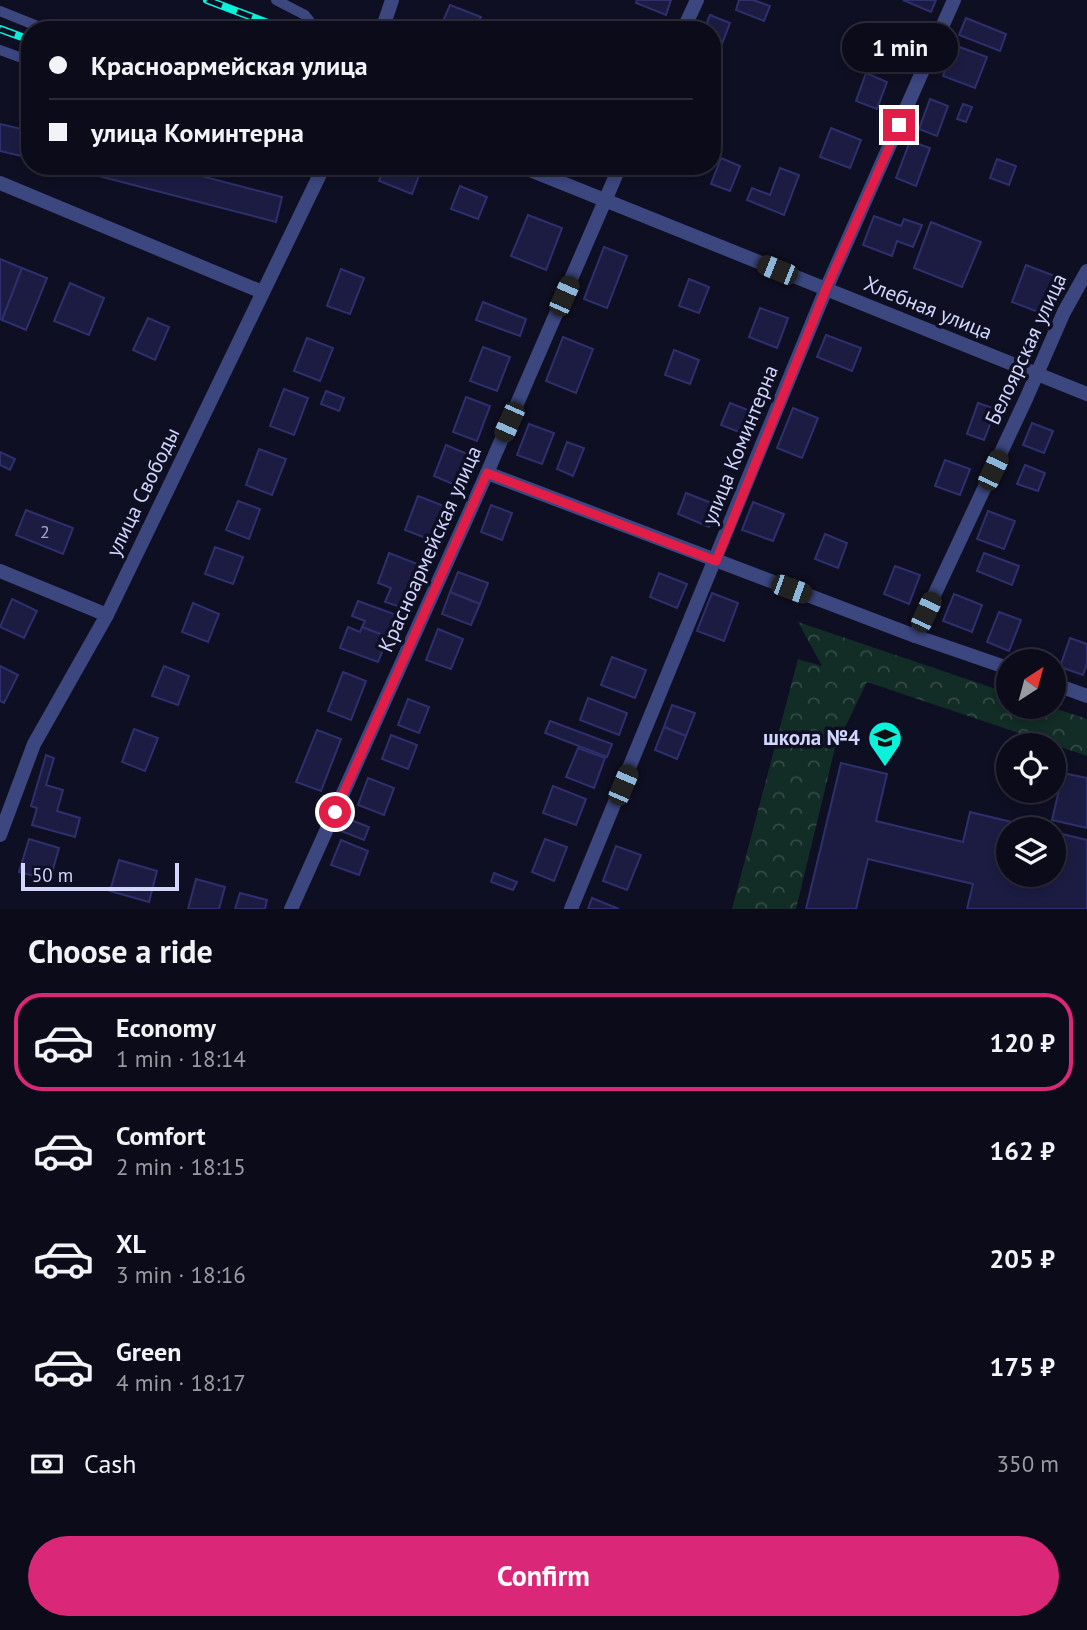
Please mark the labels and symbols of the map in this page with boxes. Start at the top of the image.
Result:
callout: 1 min [841,24,957,72]
route end [883,109,915,141]
car [754,252,801,288]
street label: Белоярская улица [979,269,1072,429]
street label: Хлебная улица [860,270,996,345]
car [546,273,583,319]
street label: улица Коминтерна [695,361,784,529]
car [491,399,528,445]
street label: улица Свободы [100,423,185,561]
street label: Красноармейская улица [372,441,487,656]
car [975,447,1012,493]
house number: 2 [40,520,50,543]
car [768,572,815,606]
car [908,589,945,635]
north arrow [996,649,1066,719]
school or university icon: школа №4 [866,719,904,768]
place label: школа №4 [763,724,860,751]
car [606,762,641,808]
route start [319,796,351,828]
scale bar [21,860,178,892]

